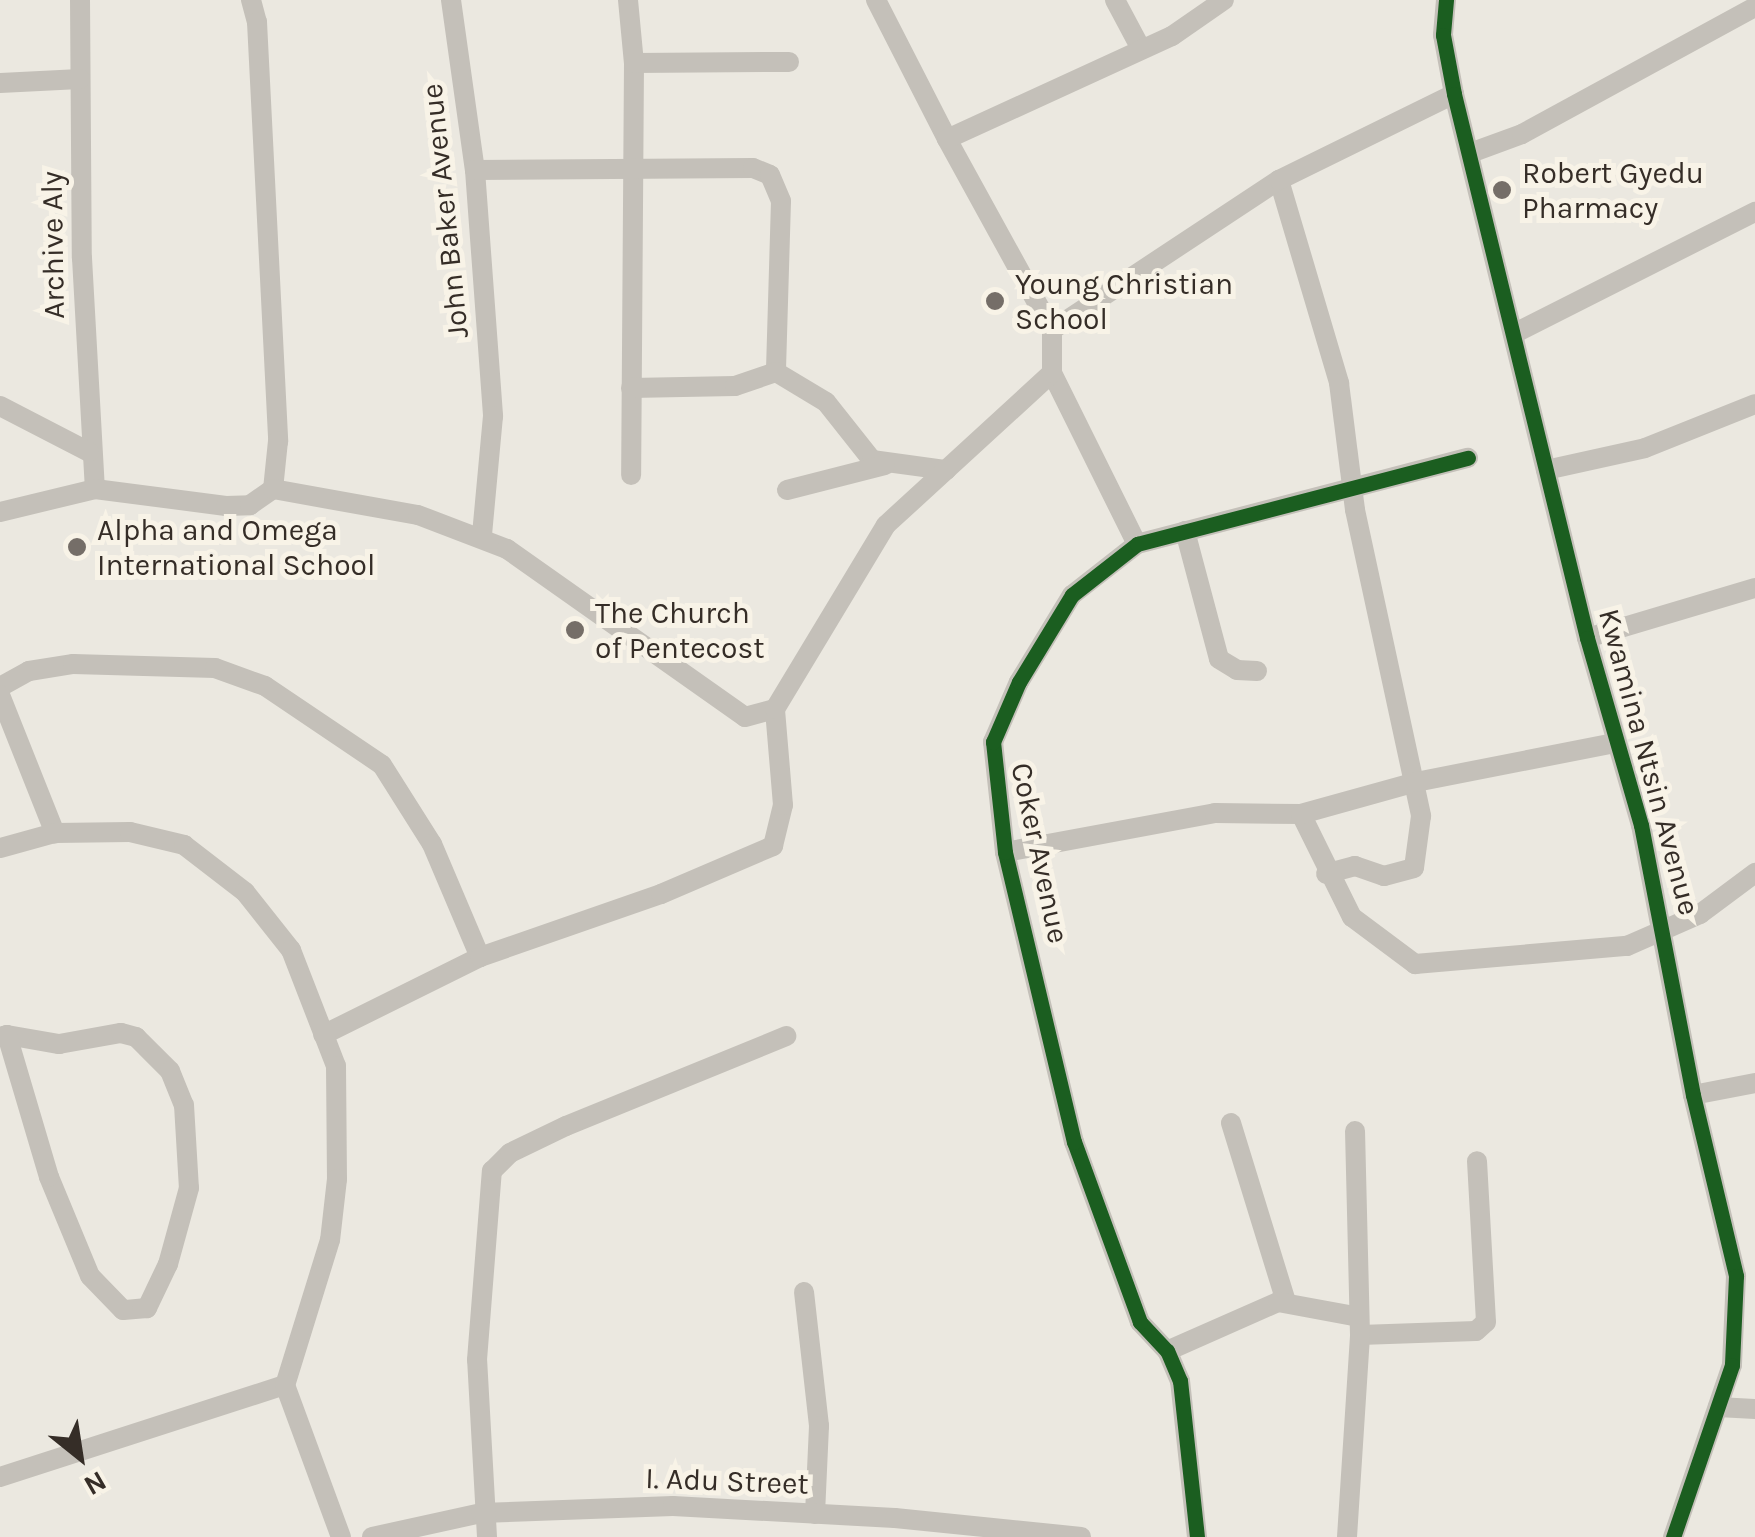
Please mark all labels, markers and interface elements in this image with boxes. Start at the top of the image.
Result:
street label: John Baker Avenue [414,82,476,340]
place label: Robert Gyedu Pharmacy [1522,155,1704,226]
street label: Archive Aly [34,171,72,319]
marker: Robert Gyedu Pharmacy [1491,179,1513,201]
place label: Young Christian School [1015,266,1233,336]
marker: Young Christian School [984,290,1006,312]
place label: Alpha and Omega International School [97,512,375,582]
marker: Alpha and Omega International School [66,536,88,558]
place label: The Church of Pentecost [595,595,765,666]
street label: Kwamina Ntsin Avenue [1591,605,1707,919]
marker: The Church of Pentecost [564,619,586,641]
street label: Coker Avenue [1003,759,1077,947]
north arrow [30,1407,130,1507]
street label: I. Adu Street [645,1460,809,1502]
text: N [78,1464,112,1503]

